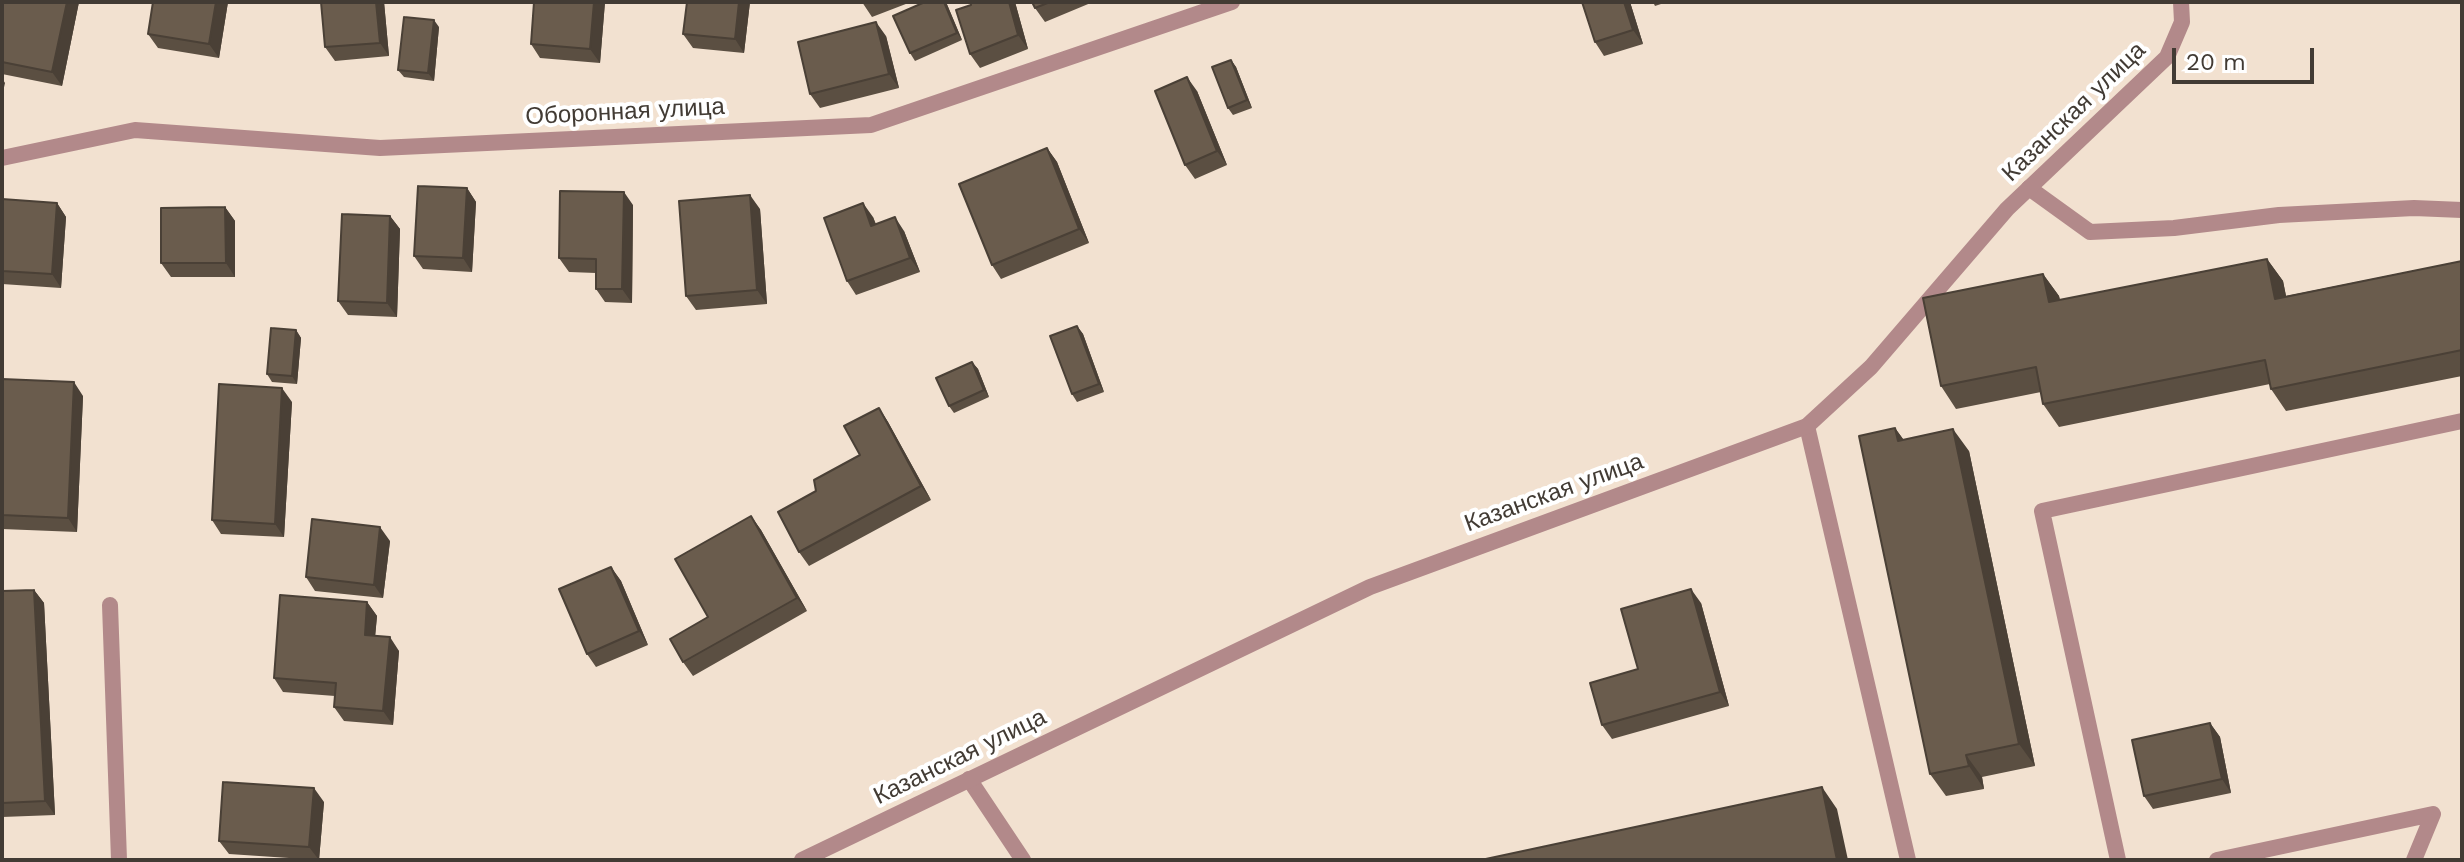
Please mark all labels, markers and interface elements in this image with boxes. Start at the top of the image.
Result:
scale bar [2176,32,2318,82]
street label: Казанская улица [1996,36,2152,188]
text: 20 m [2186,48,2246,76]
street label: Оборонная улица [525,92,725,132]
street label: Казанская улица [1461,447,1647,539]
street label: Казанская улица [869,703,1051,811]

